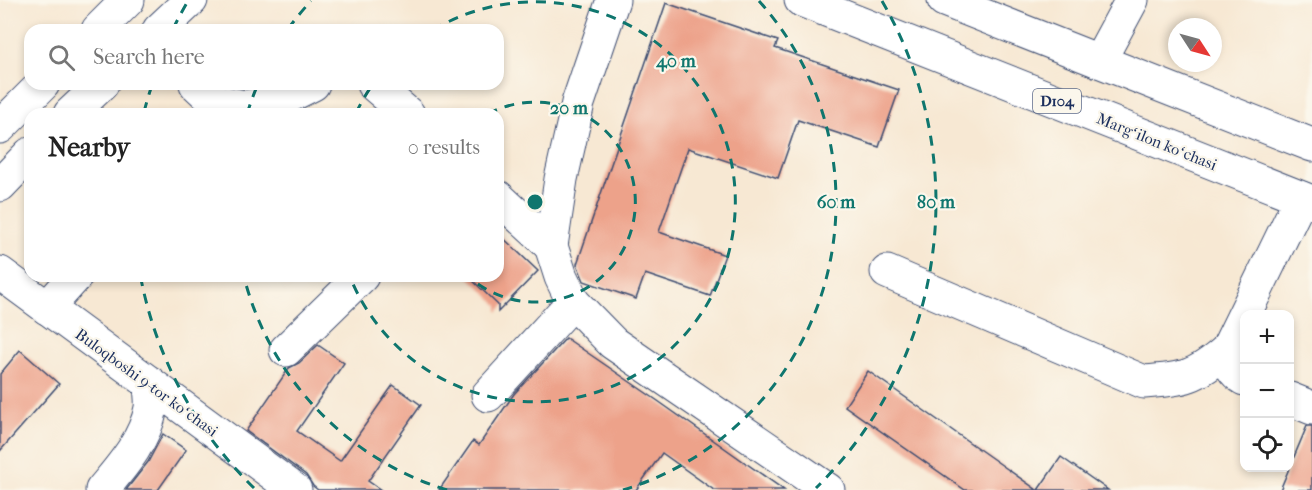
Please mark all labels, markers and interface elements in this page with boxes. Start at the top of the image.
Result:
north arrow [1168,18,1222,72]
search box [24,24,504,90]
icon: search [45,41,78,74]
text: Search here [93,44,205,70]
text: 40 m [655,51,697,72]
road number: D104 [1033,89,1081,113]
text: 20 m [550,98,589,119]
street label: Margʻilon koʻchasi [1094,109,1220,174]
text: Nearby [48,132,130,163]
text: 0 results [408,136,480,159]
centre of rings [525,192,545,212]
text: 60 m [817,192,856,213]
text: 80 m [917,192,956,213]
map controls [1240,310,1294,472]
button: + [1240,310,1294,364]
street label: Buloqboshi 9-tor koʻchasi [72,324,222,441]
button: − [1240,364,1294,418]
button: locate [1240,418,1294,472]

